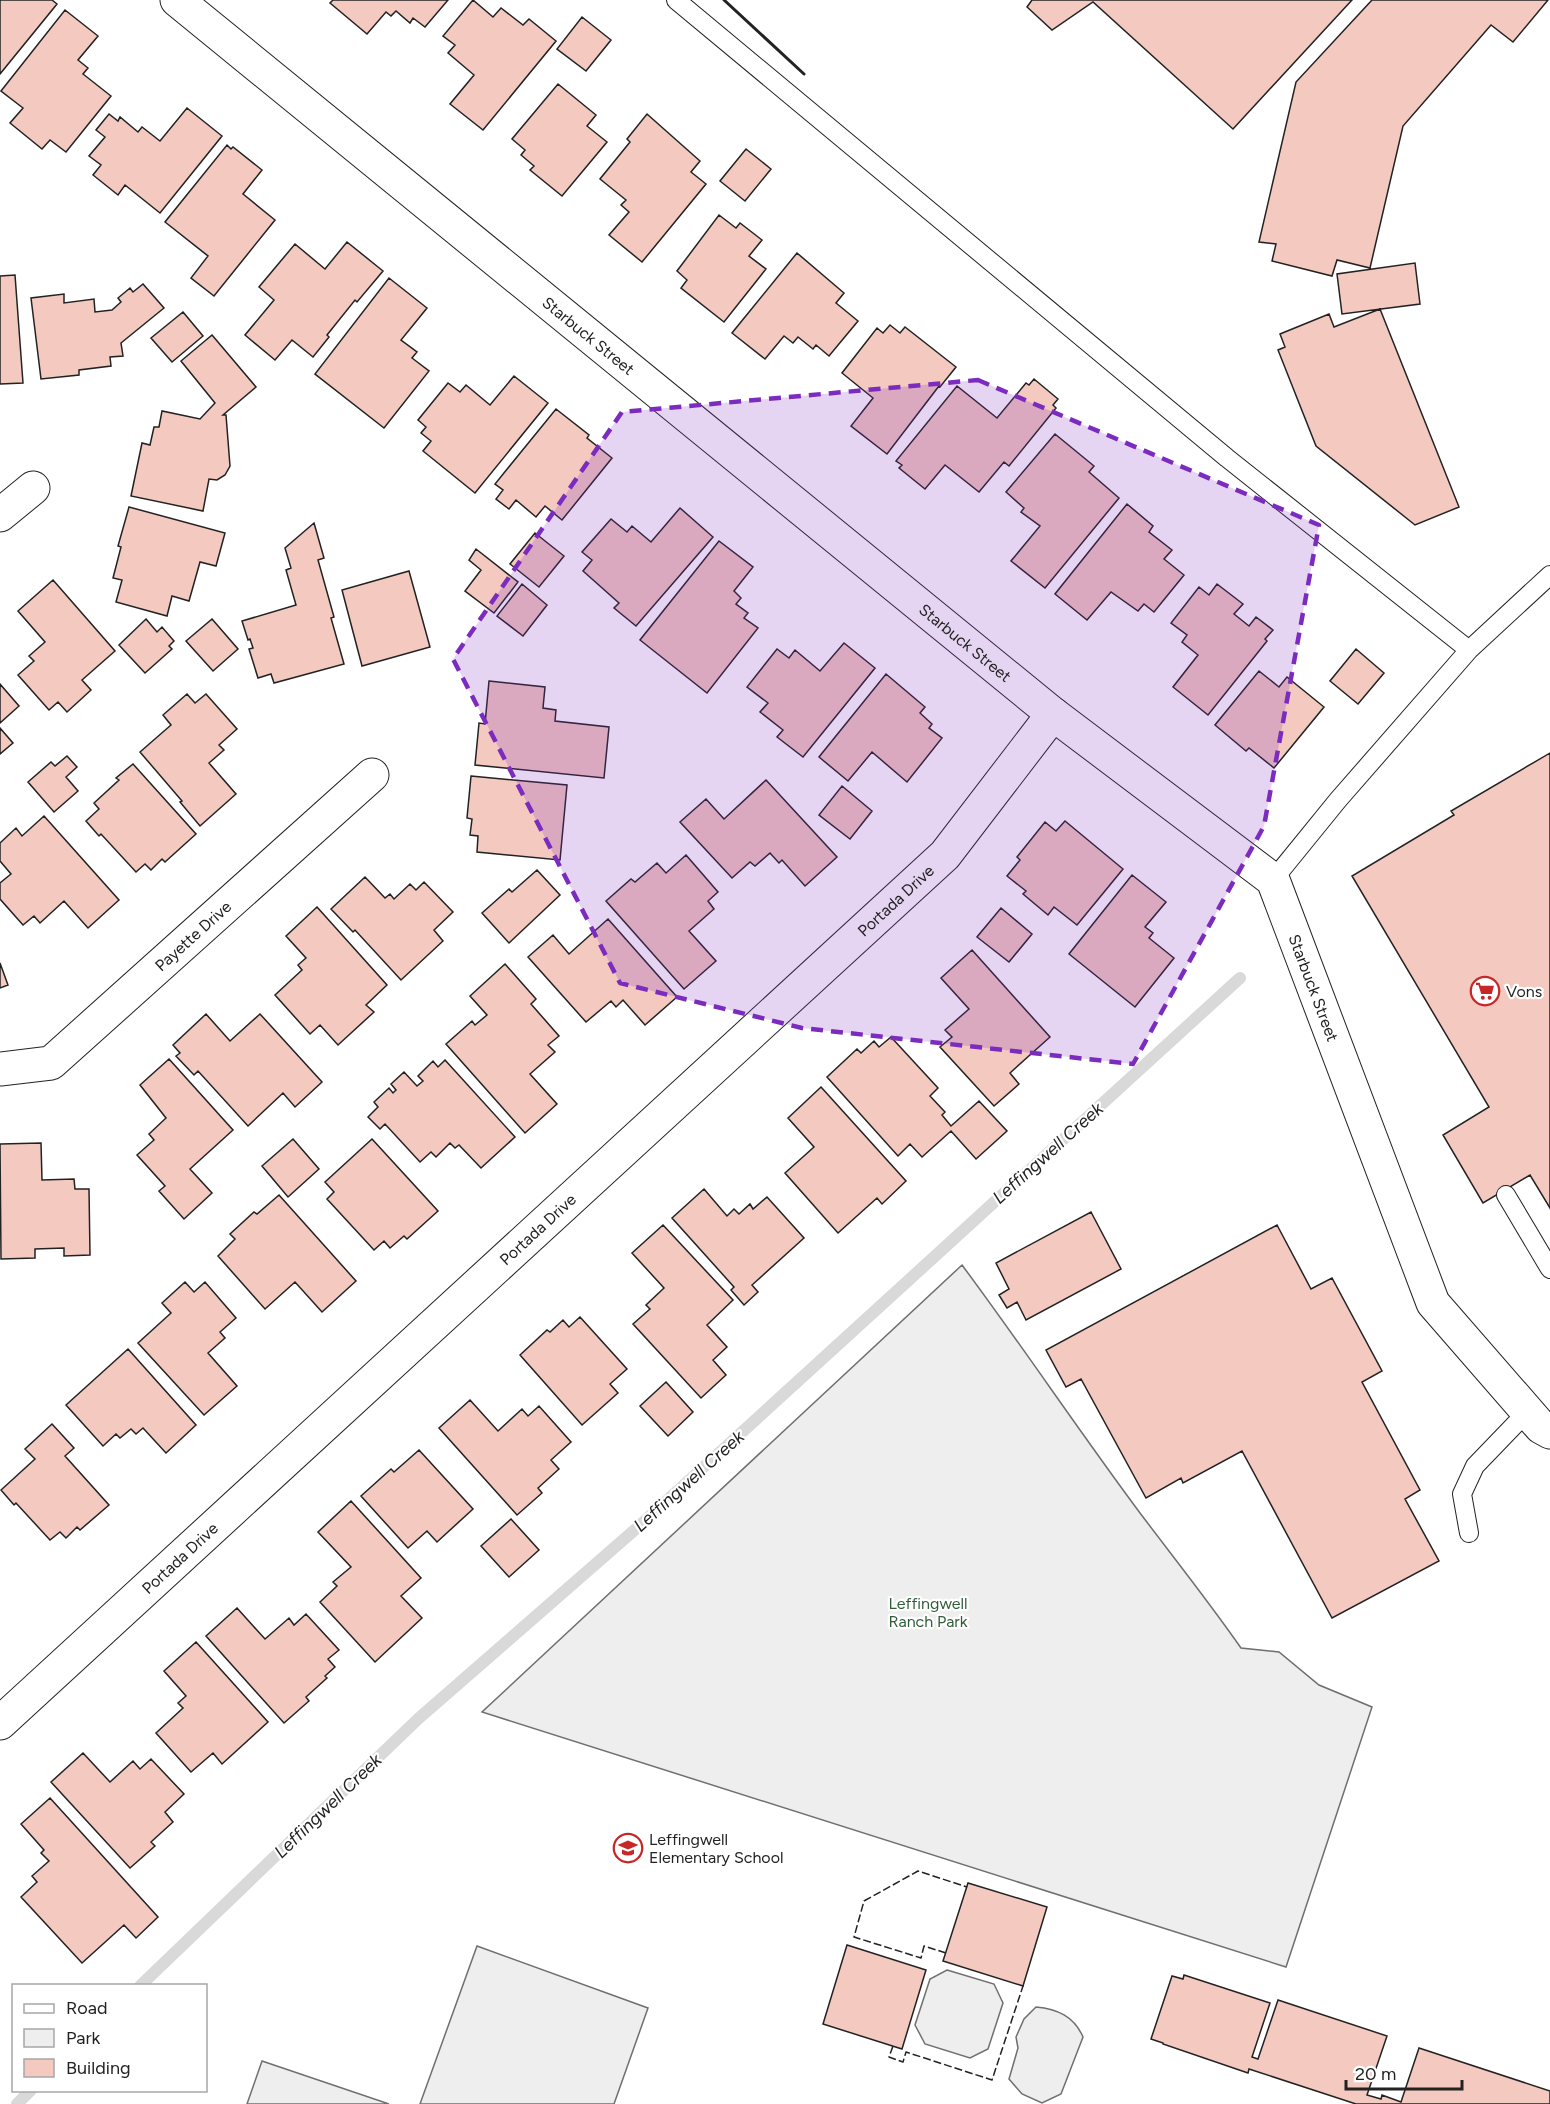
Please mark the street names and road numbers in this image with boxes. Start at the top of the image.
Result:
street label: Starbuck Street [539,292,638,379]
street label: Starbuck Street [916,599,1015,686]
street label: Portada Drive [854,861,938,940]
street label: Payette Drive [151,896,235,975]
street label: Starbuck Street [1285,932,1343,1044]
street label: Portada Drive [496,1189,580,1269]
street label: Portada Drive [138,1518,222,1598]

